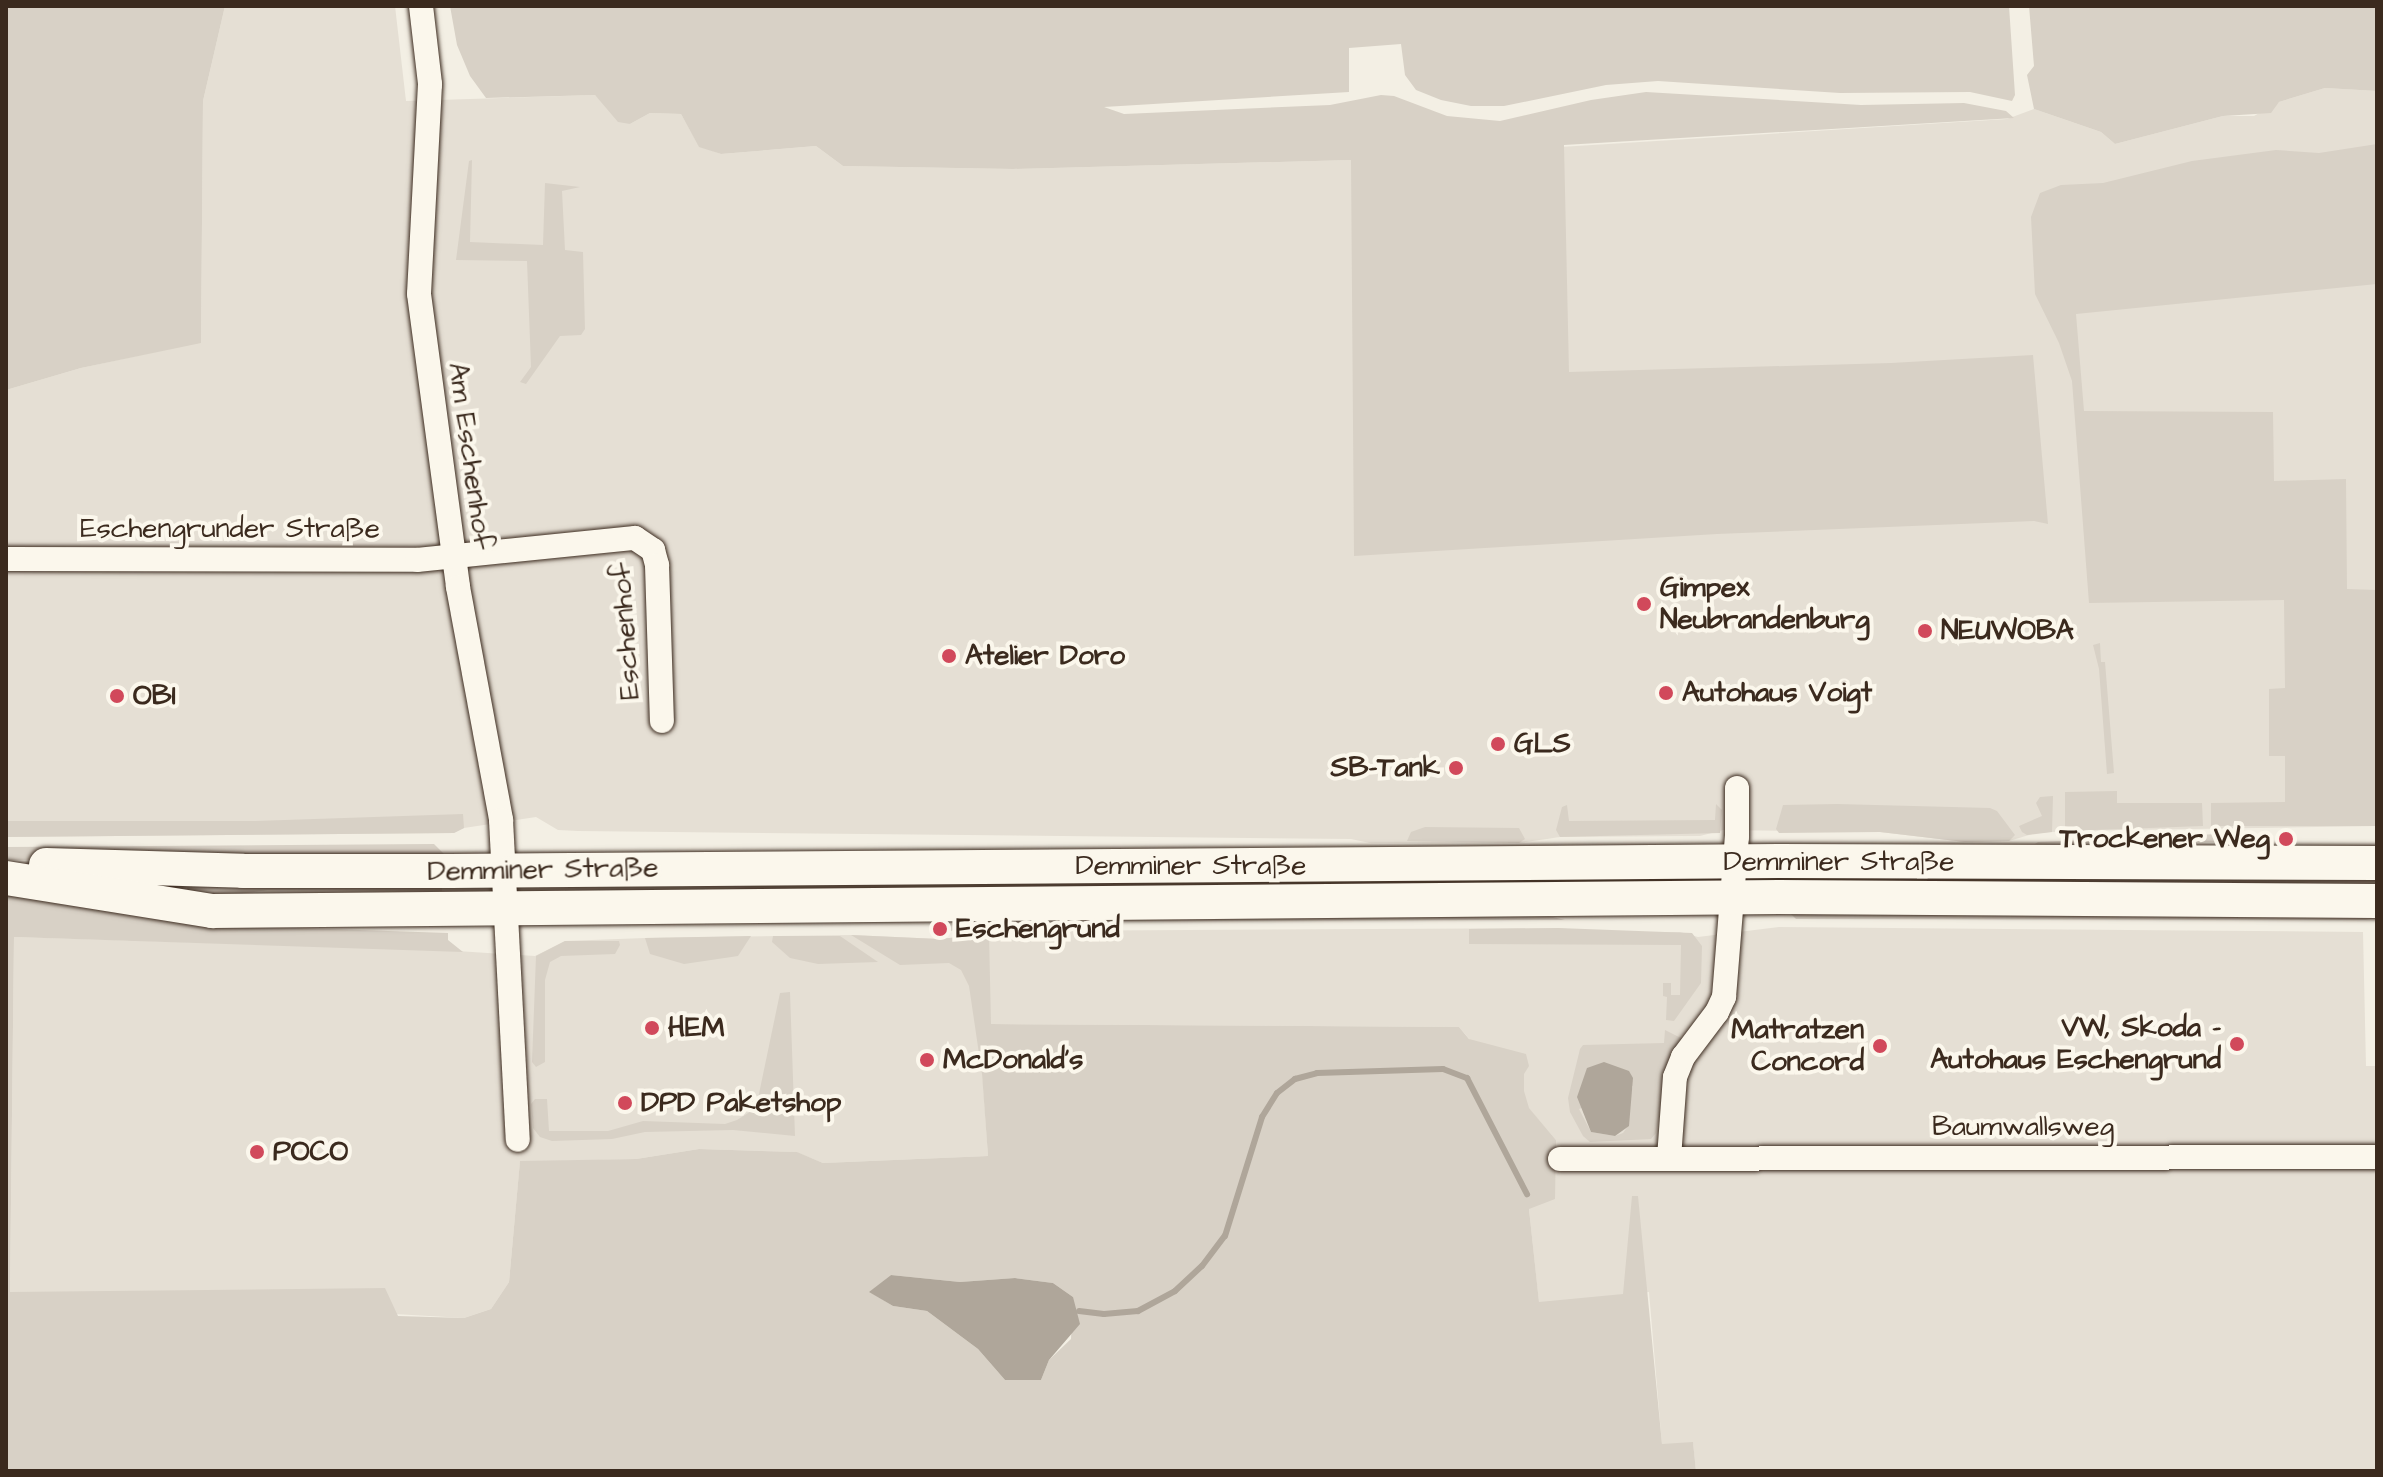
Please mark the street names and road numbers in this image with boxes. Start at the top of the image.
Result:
street label: Am Eschenhof [440,360,500,552]
street label: Eschengrunder Straße [80,512,380,546]
street label: Eschenhof [604,561,648,701]
street label: Demminer Straße [1724,845,1954,879]
street label: Demminer Straße [1076,849,1306,883]
street label: Demminer Straße [427,851,659,889]
street label: Baumwallsweg [1932,1110,2114,1144]

